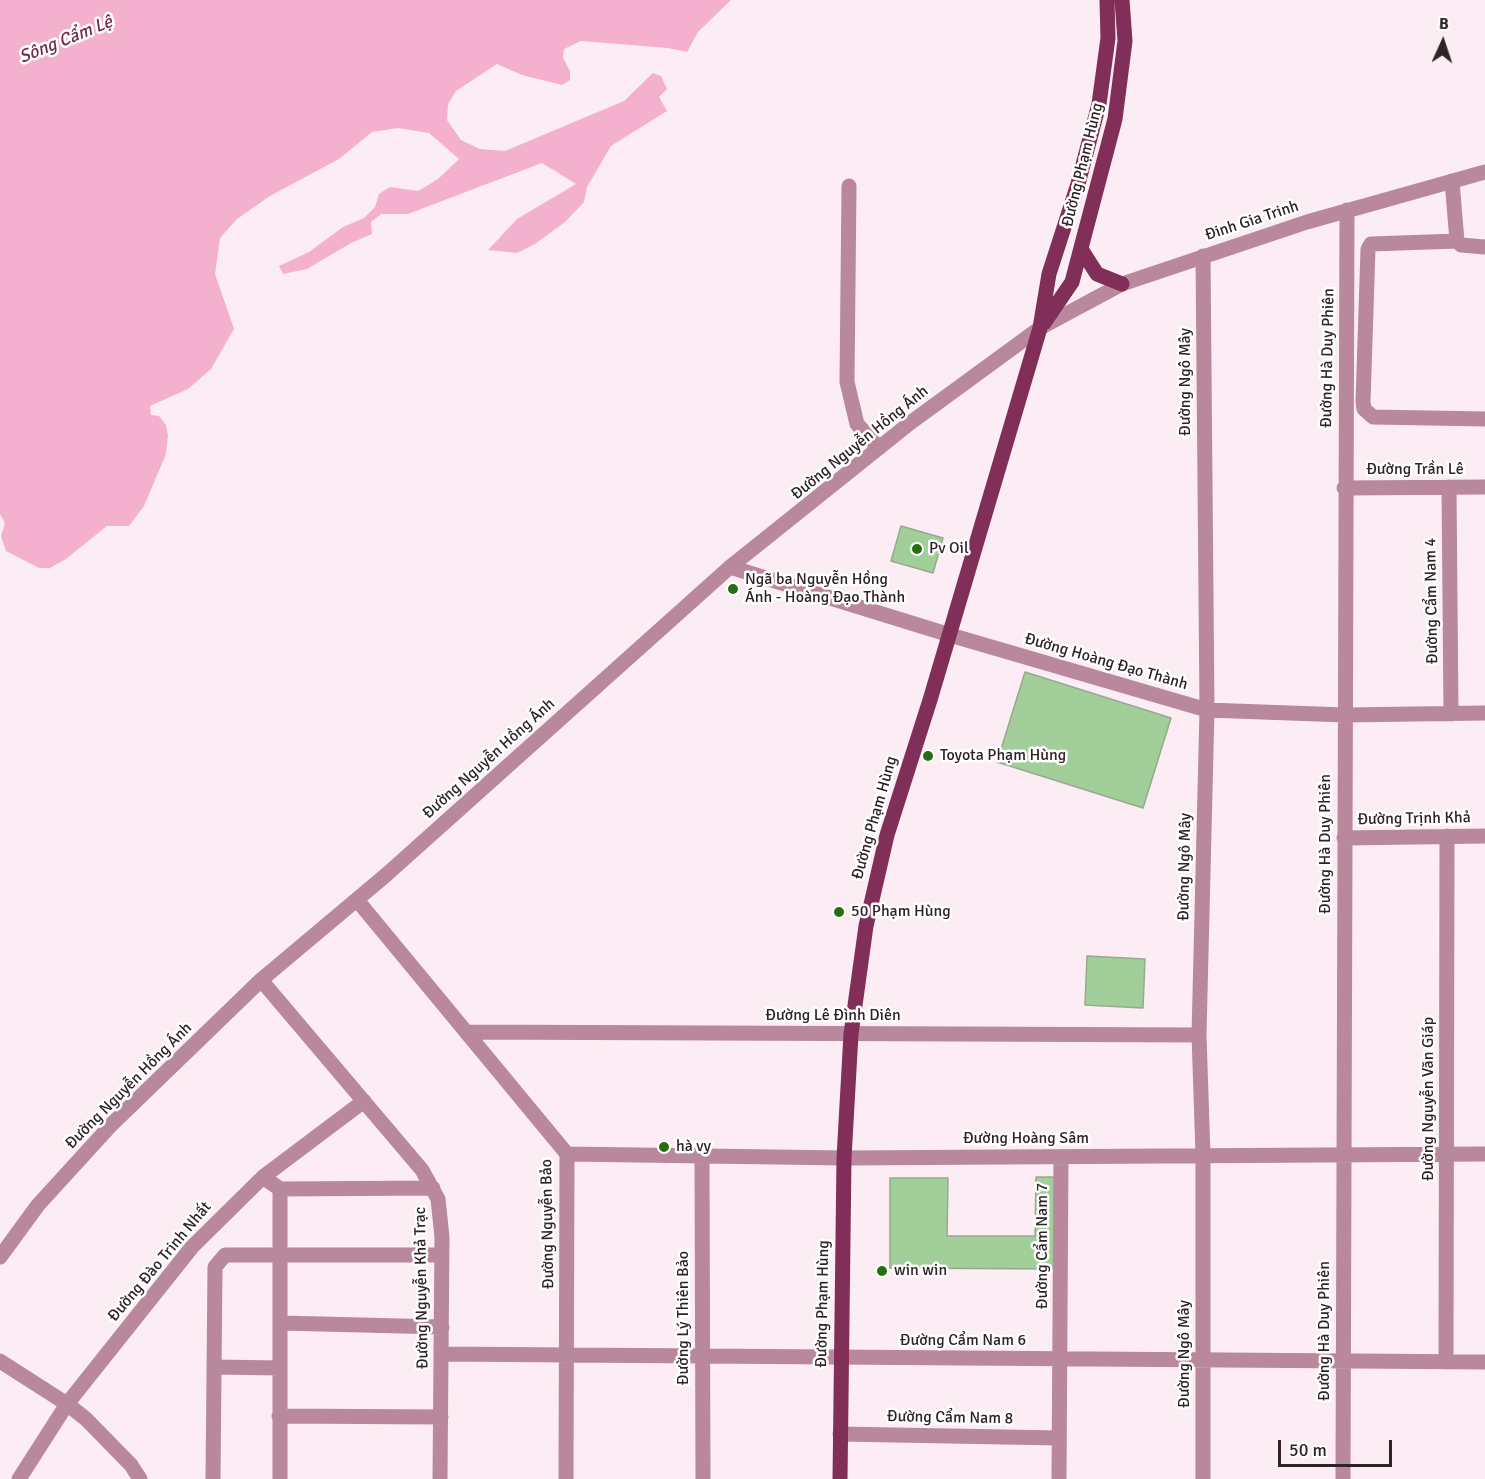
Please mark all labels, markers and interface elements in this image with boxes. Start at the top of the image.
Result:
water label: Sông Cẩm Lệ [16,11,116,69]
north arrow [1413,12,1473,72]
text: B [1439,14,1449,34]
street label: Đường Phạm Hùng [1058,101,1108,229]
street label: Đinh Gia Trinh [1203,197,1301,245]
street label: Đường Hà Duy Phiên [1317,288,1339,428]
street label: Đường Ngô Mây [1176,328,1196,436]
street label: Đường Nguyễn Hồng Ánh [787,382,933,504]
street label: Đường Trần Lê [1366,460,1464,480]
street label: Đường Cẩm Nam 4 [1421,538,1443,664]
place label: Pv Oil [929,539,969,559]
marker: Pv Oil [910,542,924,556]
place label: Ngã ba Nguyễn Hồng Ánh - Hoàng Đạo Thành [745,570,905,608]
marker: Ngã ba Nguyễn Hồng Ánh - Hoàng Đạo Thành [726,582,740,596]
street label: Đường Hoàng Đạo Thành [1022,629,1190,695]
street label: Đường Nguyễn Hồng Ánh [419,695,559,823]
place label: Toyota Phạm Hùng [940,746,1066,766]
marker: Toyota Phạm Hùng [921,749,935,763]
street label: Đường Phạm Hùng [848,754,902,882]
street label: Đường Hà Duy Phiên [1316,774,1336,914]
street label: Đường Trịnh Khả [1357,808,1471,830]
street label: Đường Ngô Mây [1174,813,1196,921]
place label: 50 Phạm Hùng [851,902,951,922]
marker: 50 Phạm Hùng [832,905,846,919]
street label: Đường Lê Đình Diên [765,1006,901,1026]
street label: Đường Nguyễn Văn Giáp [1419,1017,1439,1181]
street label: Đường Nguyễn Hồng Ánh [62,1019,196,1153]
street label: Đường Hoàng Sâm [963,1129,1089,1149]
place label: hà vy [676,1137,711,1157]
marker: hà vy [657,1140,671,1154]
street label: Đường Nguyễn Bảo [537,1159,559,1289]
street label: Đường Cẩm Nam 7 [1033,1183,1053,1309]
street label: Đường Đào Trinh Nhất [104,1198,216,1326]
street label: Đường Nguyễn Khả Trạc [411,1207,433,1369]
street label: Đường Phạm Hùng [812,1240,834,1368]
street label: Đường Lý Thiên Bảo [674,1251,694,1385]
place label: win win [894,1261,947,1281]
street label: Đường Hà Duy Phiên [1315,1261,1335,1401]
marker: win win [875,1264,889,1278]
street label: Đường Ngô Mây [1175,1300,1195,1408]
street label: Đường Cẩm Nam 6 [900,1331,1026,1351]
street label: Đường Cẩm Nam 8 [887,1407,1013,1429]
scale bar [1281,1428,1395,1466]
text: 50 m [1289,1439,1327,1461]

